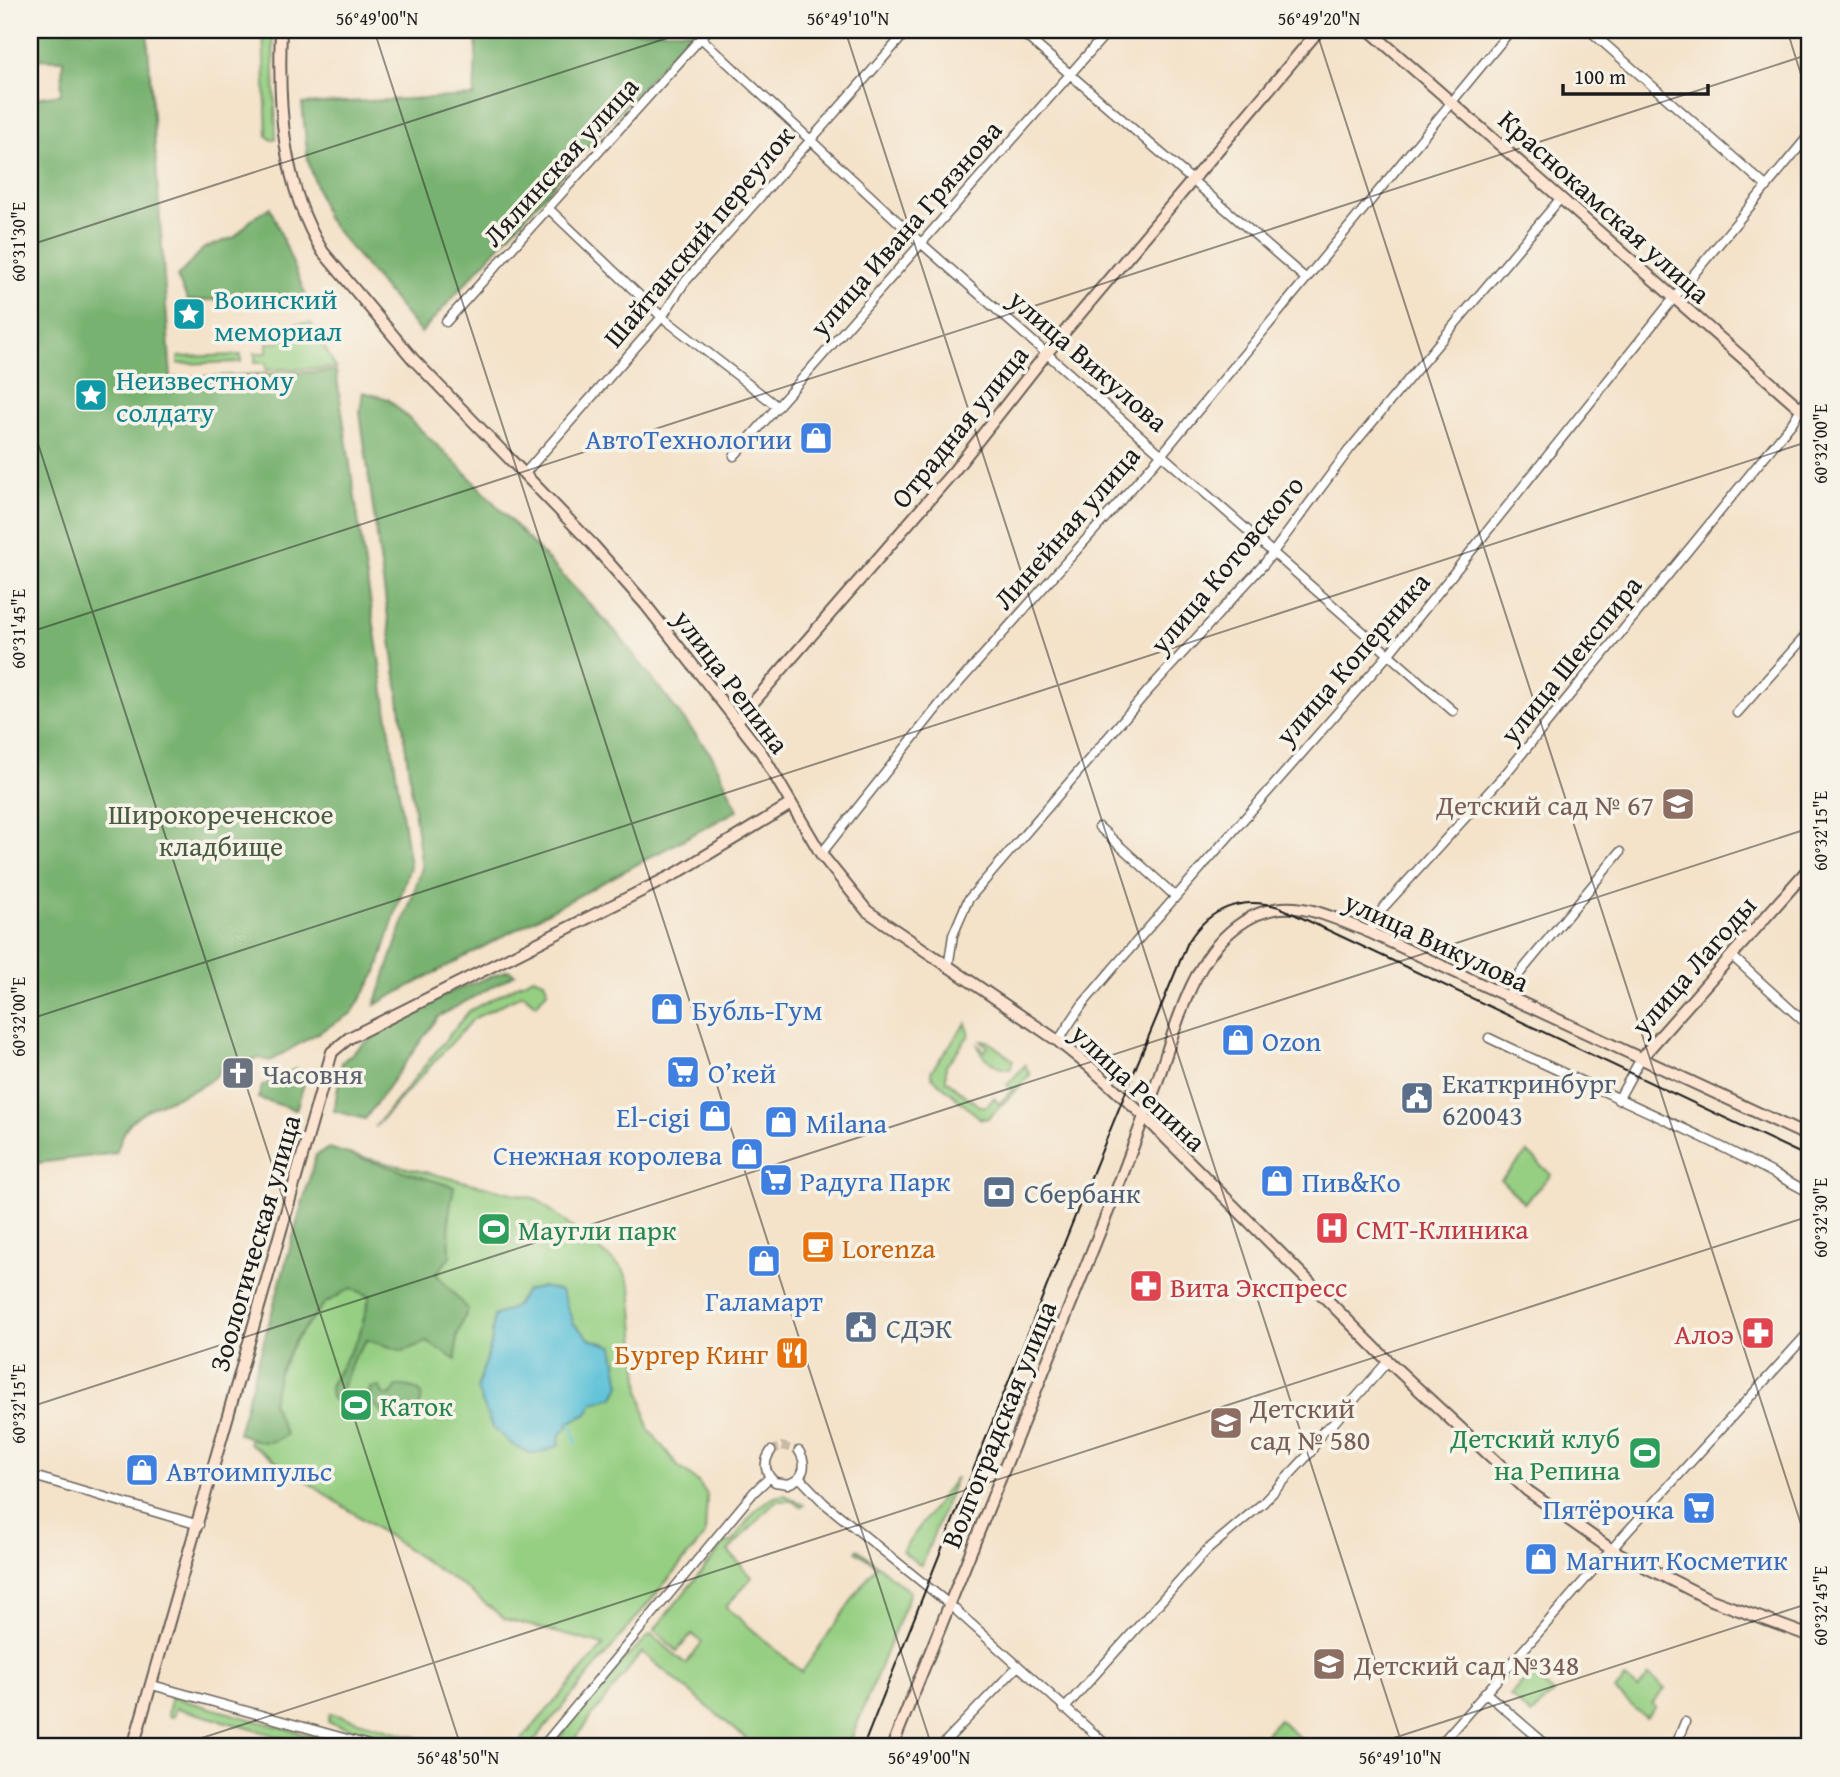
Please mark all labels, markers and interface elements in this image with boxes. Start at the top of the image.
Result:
text: 56°49'00"N [336,5,419,32]
text: 56°49'10"N [807,5,890,32]
text: 56°49'20"N [1278,5,1361,32]
scale bar [1563,52,1709,96]
text: 100 m [1574,61,1626,92]
street label: Лялинская улица [472,66,648,255]
street label: Краснокамская улица [1490,99,1721,313]
street label: улица Ивана Грязнова [798,110,1011,346]
street label: Шайтанский переулок [593,116,804,356]
text: 60°31'30"E [5,202,32,282]
place label: Воинский мемориал [214,278,342,351]
street label: улица Викулова [999,278,1178,441]
place icon: Воинский мемориал [170,295,208,333]
street label: Отрадная улица [880,335,1038,516]
place label: Неизвестному солдату [116,359,294,432]
place icon: Неизвестному солдату [72,376,110,414]
text: 60°32'00"E [1807,404,1834,484]
place label: АвтоТехнологии [585,418,792,459]
shop icon: АвтоТехнологии [797,419,835,457]
street label: Линейная улица [983,435,1149,618]
street label: улица Котовского [1138,466,1313,663]
street label: улица Коперника [1264,562,1439,755]
street label: улица Шекспира [1489,565,1651,753]
text: 60°31'45"E [5,589,32,669]
street label: улица Репина [663,599,801,763]
place label: Детский сад № 67 [1435,784,1654,825]
school or university icon: Детский сад № 67 [1659,785,1697,823]
text: 60°32'15"E [1807,791,1834,871]
park label: Широкореченское кладбище [108,793,334,866]
street label: улица Викулова [1337,880,1537,1002]
street label: улица Лагоды [1620,886,1765,1045]
text: 60°32'00"E [5,977,32,1057]
place label: Бубль-Гум [692,989,823,1030]
shop icon: Бубль-Гум [648,990,686,1028]
street label: улица Репина [1061,1013,1216,1161]
place label: Ozon [1262,1020,1322,1061]
shop icon: Ozon [1219,1021,1257,1059]
place label: О’кей [708,1052,776,1093]
place label: Часовня [262,1053,363,1094]
supermarket icon: О’кей [664,1053,702,1091]
church icon: Часовня [219,1054,257,1092]
place label: Екаткринбург 620043 [1442,1062,1616,1135]
public building icon: Екаткринбург 620043 [1398,1079,1436,1117]
place label: El-cigi [616,1096,690,1137]
shop icon: El-cigi [696,1097,734,1135]
place label: Milana [806,1102,888,1143]
shop icon: Milana [762,1103,800,1141]
street label: Зоологическая улица [198,1109,311,1376]
place label: Снежная королева [493,1134,723,1175]
shop icon: Снежная королева [728,1135,766,1173]
place label: Радуга Парк [800,1160,951,1201]
supermarket icon: Радуга Парк [757,1161,795,1199]
place label: Пив&Ко [1302,1161,1401,1202]
shop icon: Пив&Ко [1258,1162,1296,1200]
place label: Сбербанк [1024,1172,1141,1213]
bank icon: Сбербанк [980,1173,1018,1211]
text: 60°32'30"E [1807,1178,1834,1258]
place label: СМТ-Клиника [1356,1208,1529,1249]
place label: Маугли парк [518,1209,677,1250]
hospital icon: СМТ-Клиника [1313,1209,1351,1247]
sports icon: Маугли парк [475,1210,513,1248]
place label: Lorenza [842,1227,936,1268]
cafe icon: Lorenza [799,1228,837,1266]
shop icon: Галамарт [745,1242,783,1280]
place label: Вита Экспресс [1170,1266,1348,1307]
pharmacy icon: Вита Экспресс [1127,1267,1165,1305]
place label: Галамарт [705,1280,823,1321]
street label: Волгоградская улица [930,1294,1067,1554]
place label: СДЭК [886,1307,952,1348]
public building icon: СДЭК [842,1308,880,1346]
place label: Алоэ [1674,1313,1734,1354]
pharmacy icon: Алоэ [1739,1314,1777,1352]
place label: Бургер Кинг [615,1333,768,1374]
restaurant icon: Бургер Кинг [773,1334,811,1372]
text: 60°32'15"E [5,1364,32,1444]
place label: Каток [380,1385,453,1426]
sports icon: Каток [337,1386,375,1424]
place label: Детский сад № 580 [1249,1387,1370,1460]
school or university icon: Детский сад № 580 [1207,1404,1245,1442]
place label: Детский клуб на Репина [1449,1417,1621,1490]
sports icon: Детский клуб на Репина [1626,1434,1664,1472]
place label: Автоимпульс [166,1450,332,1491]
shop icon: Автоимпульс [123,1451,161,1489]
place label: Пятёрочка [1543,1488,1675,1529]
supermarket icon: Пятёрочка [1680,1489,1718,1527]
place label: Магнит Косметик [1566,1539,1788,1580]
shop icon: Магнит Косметик [1522,1540,1560,1578]
text: 60°32'45"E [1807,1566,1834,1646]
place label: Детский сад №348 [1353,1644,1579,1685]
school or university icon: Детский сад №348 [1310,1645,1348,1683]
text: 56°48'50"N [417,1744,500,1771]
text: 56°49'00"N [888,1744,971,1771]
text: 56°49'10"N [1359,1744,1442,1771]

